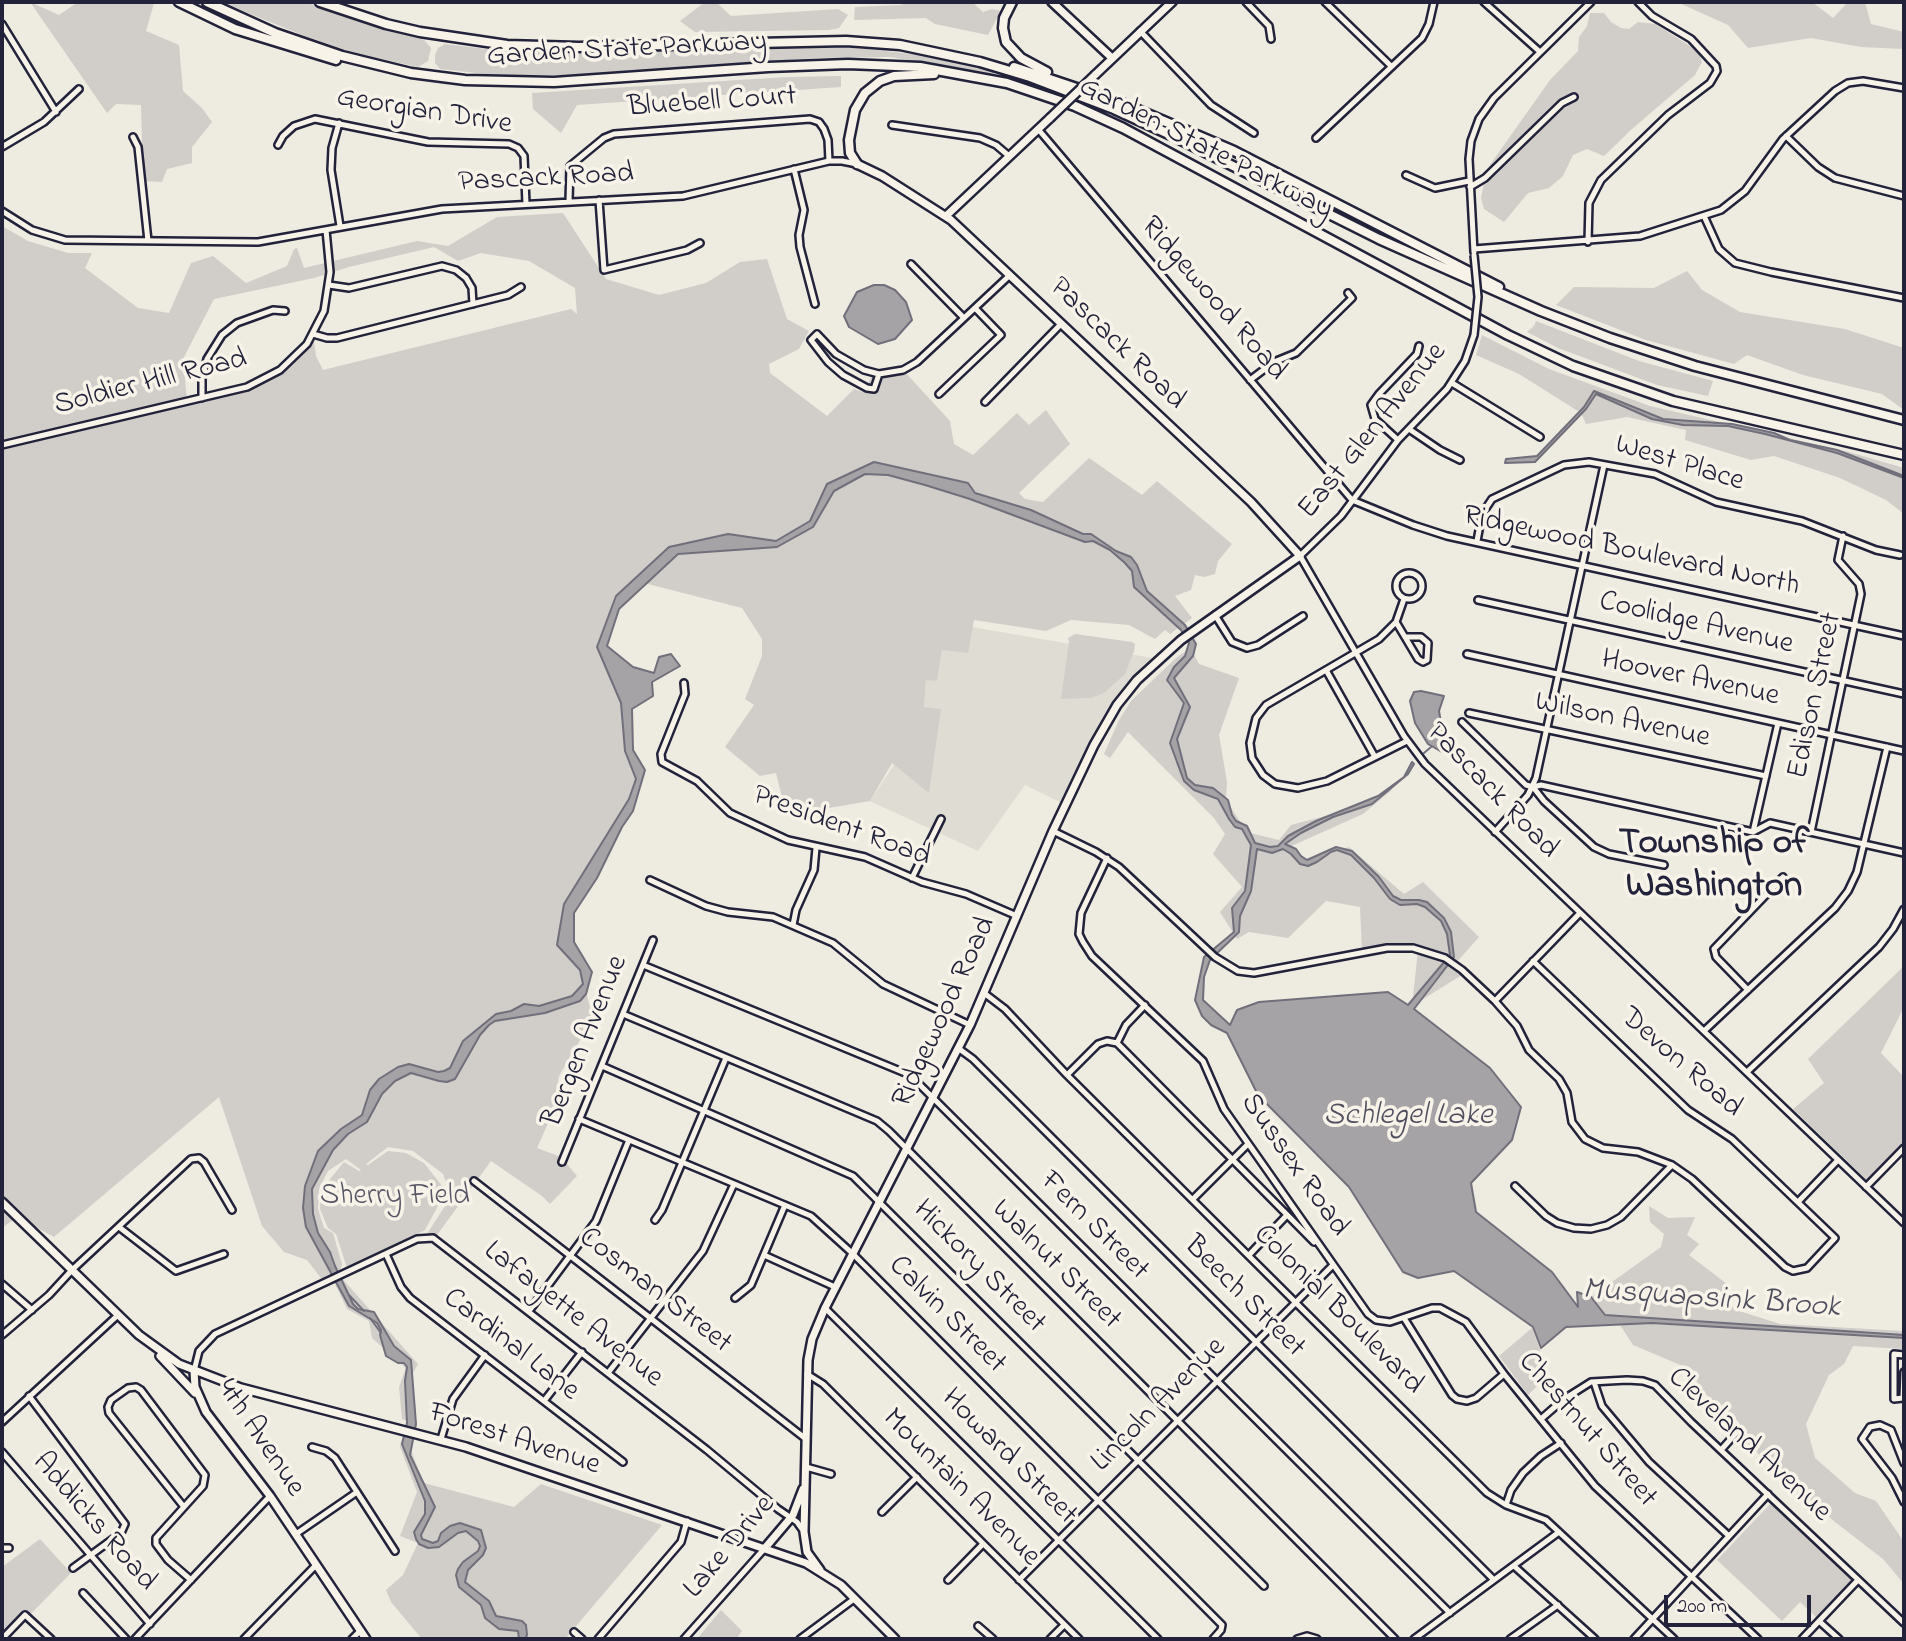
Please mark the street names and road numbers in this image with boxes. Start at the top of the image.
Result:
street label: Garden State Parkway [486,26,768,76]
street label: Garden State Parkway [1072,70,1338,230]
street label: Bluebell Court [626,80,798,128]
street label: Georgian Drive [334,81,514,145]
street label: Pascack Road [457,157,635,203]
street label: Ridgewood Road [1131,210,1293,390]
street label: Pascack Road [1040,271,1192,419]
street label: East Glen Avenue [1292,337,1456,527]
street label: Soldier Hill Road [51,343,251,425]
street label: West Place [1610,428,1748,502]
street label: Ridgewood Boulevard North [1460,500,1802,606]
street label: Coolidge Avenue [1595,585,1797,665]
street label: Edison Street [1782,610,1852,782]
street label: Hoover Avenue [1598,644,1782,716]
street label: Wilson Avenue [1531,686,1713,758]
street label: Pascack Road [1417,716,1565,868]
street label: President Road [747,779,935,877]
street label: Ridgewood Road [886,912,1006,1114]
street label: Bergen Avenue [536,951,638,1133]
street label: Devon Road [1612,1001,1748,1127]
street label: Sussex Road [1231,1087,1355,1245]
street label: Fern Street [1031,1165,1155,1289]
street label: Walnut Street [982,1193,1128,1339]
street label: Hickory Street [904,1194,1052,1342]
street label: Colonial Boulevard [1244,1218,1430,1404]
street label: Cosman Street [570,1221,738,1363]
street label: Beech Street [1175,1230,1311,1366]
street label: Lafayette Avenue [475,1235,669,1397]
street label: Calvin Street [879,1249,1013,1383]
street label: Cardinal Lane [435,1282,585,1410]
street label: Lincoln Avenue [1085,1331,1235,1481]
street label: Chestnut Street [1509,1346,1663,1516]
street label: Cleveland Avenue [1659,1361,1837,1531]
street label: 4th Avenue [207,1373,311,1505]
street label: Howard Street [932,1382,1084,1534]
street label: Forest Avenue [424,1396,604,1486]
street label: Mountain Avenue [873,1402,1047,1576]
street label: Addicks Road [23,1446,163,1600]
street label: Lake Drive [677,1489,785,1607]

